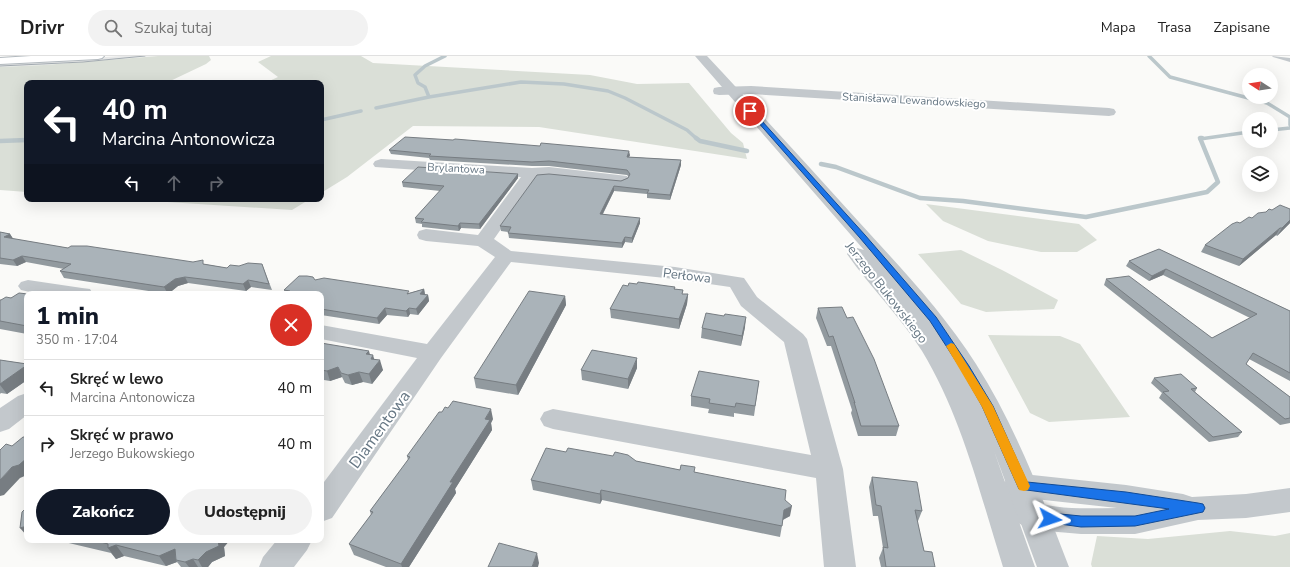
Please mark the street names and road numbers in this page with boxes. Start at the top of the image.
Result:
street label: Stanisława Lewandowskiego [842,89,986,112]
street label: Brylantowa [427,160,485,178]
street label: Jerzego Bukowskiego [840,237,932,347]
street label: Perłowa [662,264,712,288]
street label: Diamentowa [344,386,416,473]

